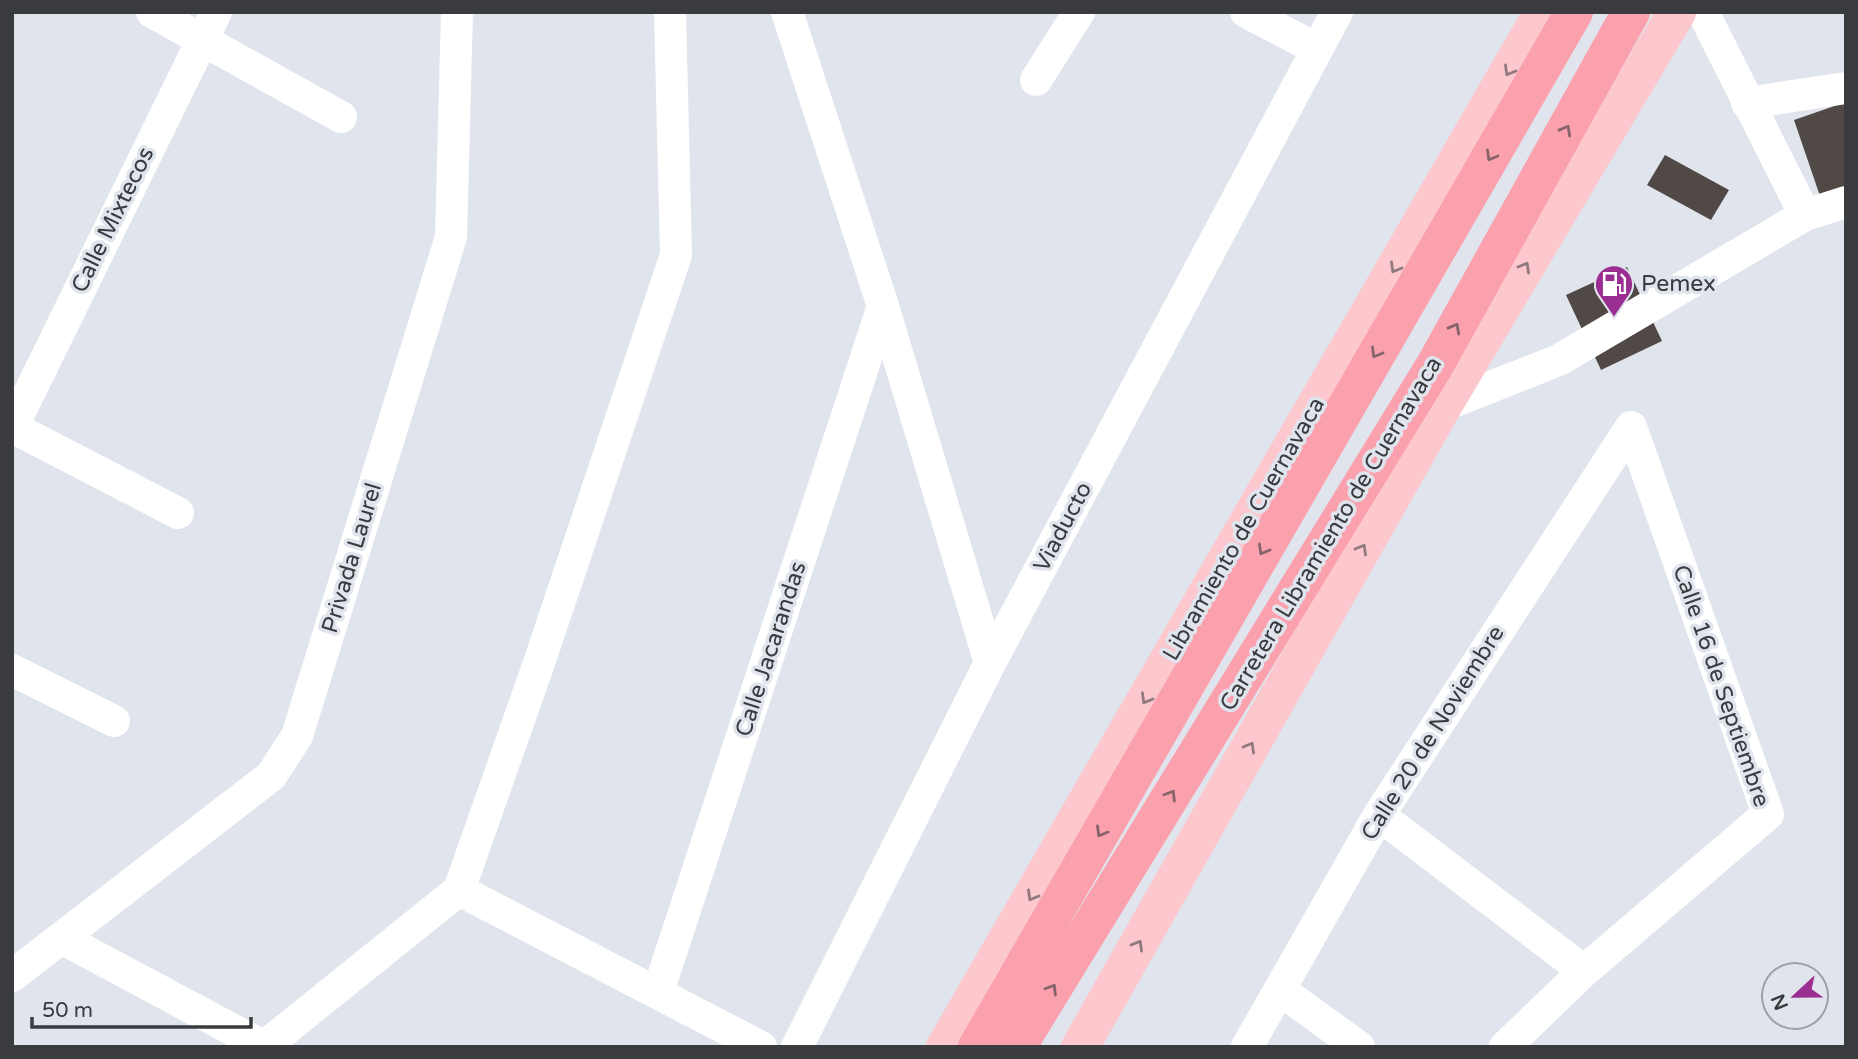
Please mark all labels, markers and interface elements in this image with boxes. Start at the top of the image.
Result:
one-way arrow [1504,64,1517,77]
one-way arrow [1558,124,1571,137]
street label: Calle Mixtecos [66,143,160,297]
one-way arrow [1486,149,1499,161]
one-way arrow [1390,261,1403,274]
one-way arrow [1517,262,1530,275]
fuel station icon: Pemex [1593,263,1635,318]
place label: Pemex [1641,270,1716,298]
one-way arrow [1447,323,1460,336]
one-way arrow [1372,345,1385,358]
street label: Carretera Libramiento de Cuernavaca [1214,352,1448,716]
street label: Libramiento de Cuernavaca [1157,392,1331,666]
street label: Viaducto [1028,477,1098,577]
street label: Privada Laurel [316,480,388,636]
one-way arrow [1258,543,1271,555]
one-way arrow [1354,544,1367,556]
street label: Calle Jacarandas [729,558,813,740]
street label: Calle 16 de Septiembre [1666,561,1776,811]
street label: Calle 20 de Noviembre [1355,621,1511,845]
one-way arrow [1141,691,1154,704]
one-way arrow [1242,742,1255,754]
one-way arrow [1163,789,1176,802]
one-way arrow [1096,825,1109,837]
one-way arrow [1028,888,1041,901]
one-way arrow [1130,939,1143,952]
north arrow [1760,961,1830,1031]
one-way arrow [1044,983,1057,996]
scale bar [32,986,250,1030]
text: N [1767,991,1793,1013]
text: 50 m [42,998,93,1023]

